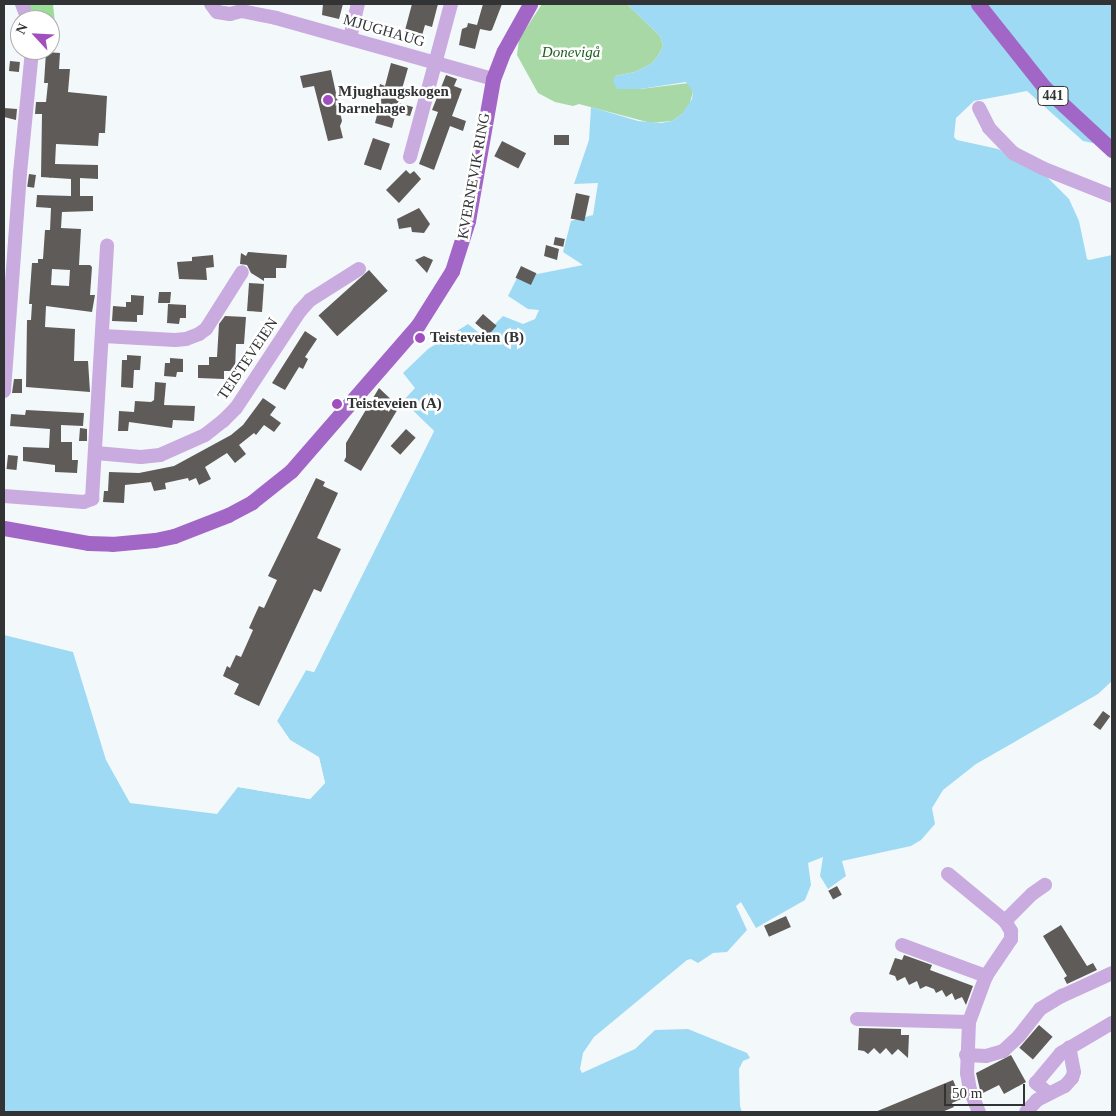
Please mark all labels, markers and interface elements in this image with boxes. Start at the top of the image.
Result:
north arrow [10,10,60,60]
street label: MJUGHAUG [341,11,427,51]
text: N [13,21,31,37]
park label: Donevigå [542,44,600,62]
place label: Mjughaugskogen barnehage [338,82,449,117]
road number: 441 [1037,84,1069,108]
marker: Mjughaugskogen barnehage [322,94,334,106]
street label: KVERNEVIK RING [454,111,494,241]
street label: TEISTEVEIEN [214,315,282,403]
place label: Teisteveien (B) [430,329,524,347]
marker: Teisteveien (B) [414,332,426,344]
place label: Teisteveien (A) [347,395,442,413]
marker: Teisteveien (A) [331,398,343,410]
scale bar [946,1074,1027,1106]
text: 50 m [952,1085,982,1101]

